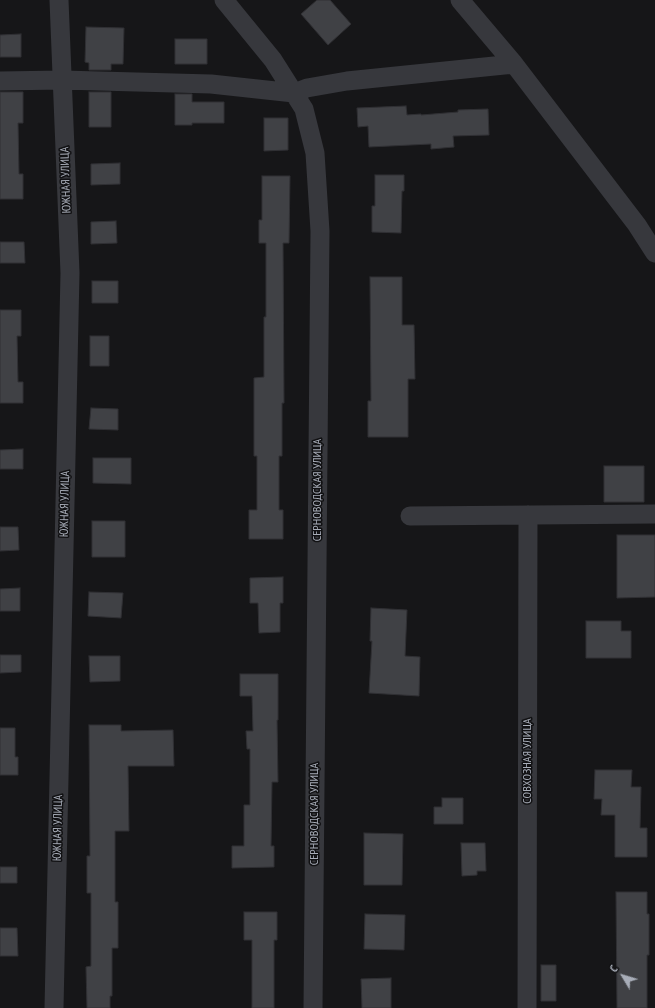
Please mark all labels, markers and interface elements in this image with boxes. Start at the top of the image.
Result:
street label: ЮЖНАЯ УЛИЦА [58,146,74,214]
street label: СЕРНОВОДСКАЯ УЛИЦА [311,439,325,541]
street label: ЮЖНАЯ УЛИЦА [57,471,73,537]
street label: СОВХОЗНАЯ УЛИЦА [521,718,535,804]
street label: СЕРНОВОДСКАЯ УЛИЦА [308,763,322,865]
street label: ЮЖНАЯ УЛИЦА [50,795,66,861]
north arrow [603,956,643,996]
text: С [606,962,621,975]

